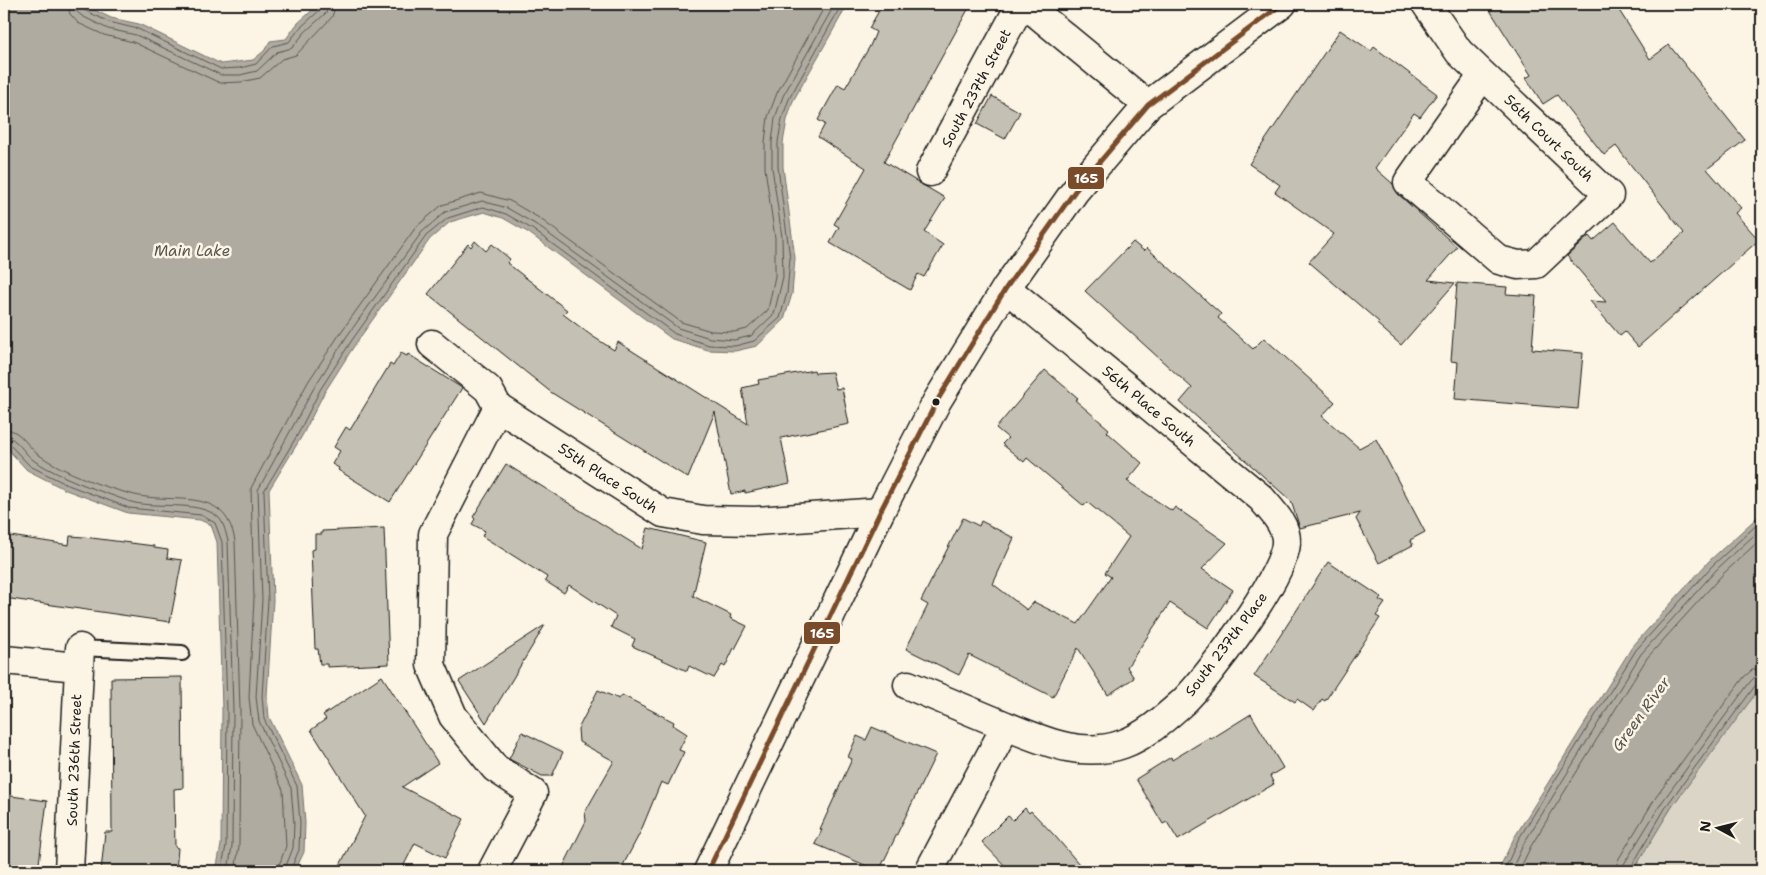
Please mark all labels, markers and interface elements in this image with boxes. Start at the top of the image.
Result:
street label: South 237th Street [937,26,1015,150]
street label: 56th Court South [1500,91,1598,185]
line badge: 165 [1067,166,1105,190]
text: 165 [1074,169,1098,187]
water label: Main Lake [154,241,230,261]
street label: 56th Place South [1099,362,1199,450]
unlabelled marker [931,397,941,407]
street label: 55th Place South [555,439,661,517]
street label: South 237th Place [1181,588,1271,700]
line badge: 165 [803,621,841,645]
text: 165 [810,624,834,642]
water label: Green River [1607,672,1675,755]
street label: South 236th Street [63,694,85,826]
north arrow [1694,802,1744,852]
text: N [1695,820,1715,833]

